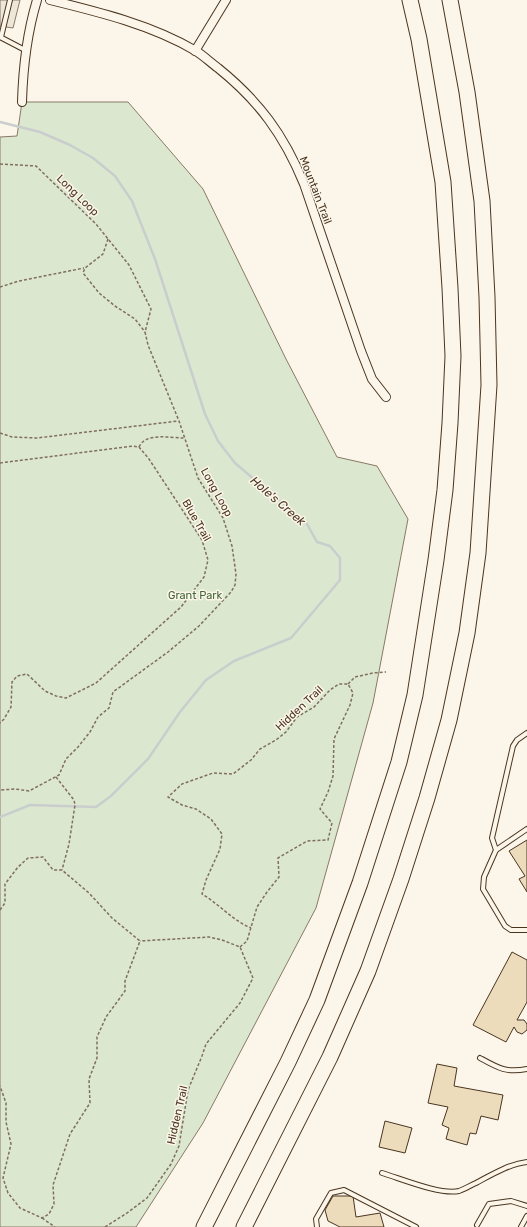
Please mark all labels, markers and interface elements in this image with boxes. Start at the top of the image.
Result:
street label: Mountain Trail [297,155,334,226]
street label: Long Loop [54,172,101,219]
street label: Long Loop [198,466,235,519]
water label: Hole's Creek [248,473,309,529]
street label: Blue Trail [179,497,214,544]
park label: Grant Park [168,589,222,602]
street label: Hidden Trail [273,683,326,734]
street label: Hidden Trail [164,1085,191,1146]

